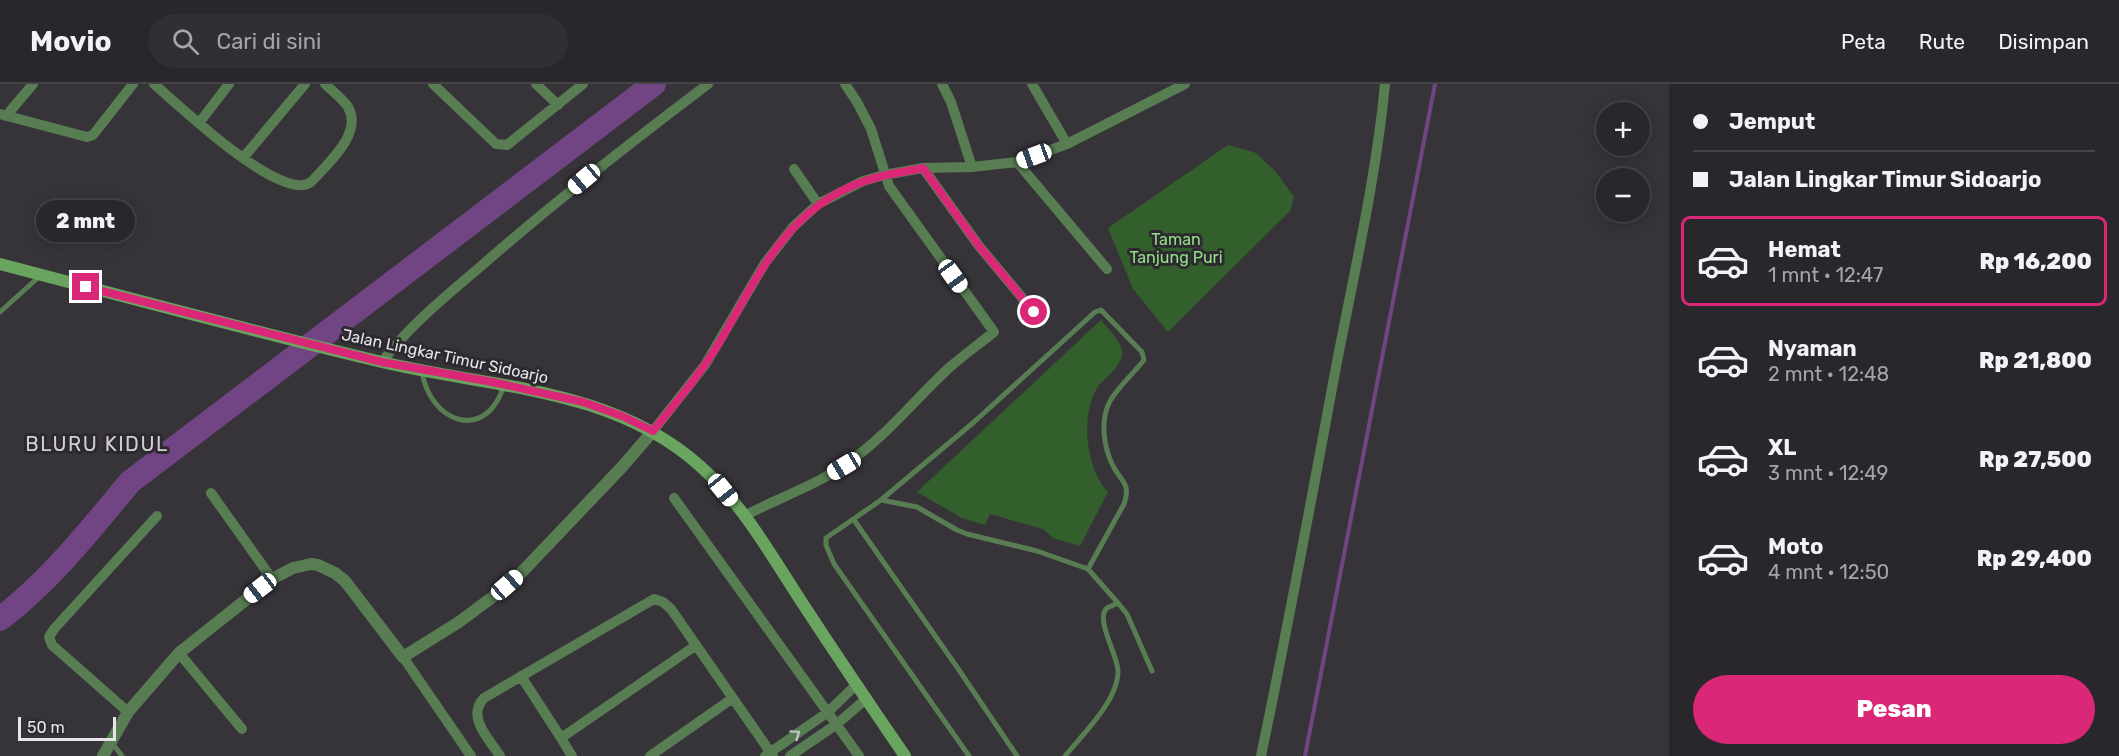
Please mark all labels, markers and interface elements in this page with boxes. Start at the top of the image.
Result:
search box [148,14,568,68]
text: Movio [30,25,112,58]
icon: search [169,25,202,58]
text: Cari di sini [217,28,321,55]
text: Peta [1841,29,1886,54]
text: Rute [1919,29,1965,54]
text: Disimpan [1998,29,2089,54]
map controls [1596,102,1650,222]
button: + [1596,102,1650,156]
text: Jemput [1729,108,1815,135]
car [1014,141,1054,171]
car [564,161,604,197]
text: Jalan Lingkar Timur Sidoarjo [1729,166,2041,193]
button: − [1596,168,1650,222]
callout: 2 mnt [36,200,136,242]
text: 2 mnt [56,209,115,233]
park label: Taman Tanjung Puri [1129,230,1223,267]
icon: car [1696,234,1750,288]
text: Hemat [1768,236,1841,263]
text: Rp 16,200 [1979,248,2092,275]
car [935,256,971,296]
text: 1 mnt · 12:47 [1768,263,1883,287]
route end [72,273,99,300]
route start [1020,298,1047,325]
street label: Jalan Lingkar Timur Sidoarjo [340,325,550,387]
icon: car [1696,333,1750,387]
text: Nyaman [1768,335,1857,362]
text: Rp 21,800 [1979,347,2092,374]
text: 2 mnt · 12:48 [1768,362,1889,386]
district label: BLURU KIDUL [25,432,169,456]
icon: car [1696,432,1750,486]
text: XL [1768,434,1796,461]
text: Rp 27,500 [1979,446,2092,473]
car [824,449,864,483]
text: 3 mnt · 12:49 [1768,461,1888,485]
car [705,470,741,510]
icon: car [1696,531,1750,585]
text: Moto [1768,533,1823,560]
text: Rp 29,400 [1977,545,2092,572]
text: 4 mnt · 12:50 [1768,560,1889,584]
car [488,566,526,604]
car [240,570,280,606]
button: Pesan [1693,675,2095,744]
scale bar [18,714,116,742]
text: 50 m [27,718,65,737]
one-way arrow [790,730,801,741]

